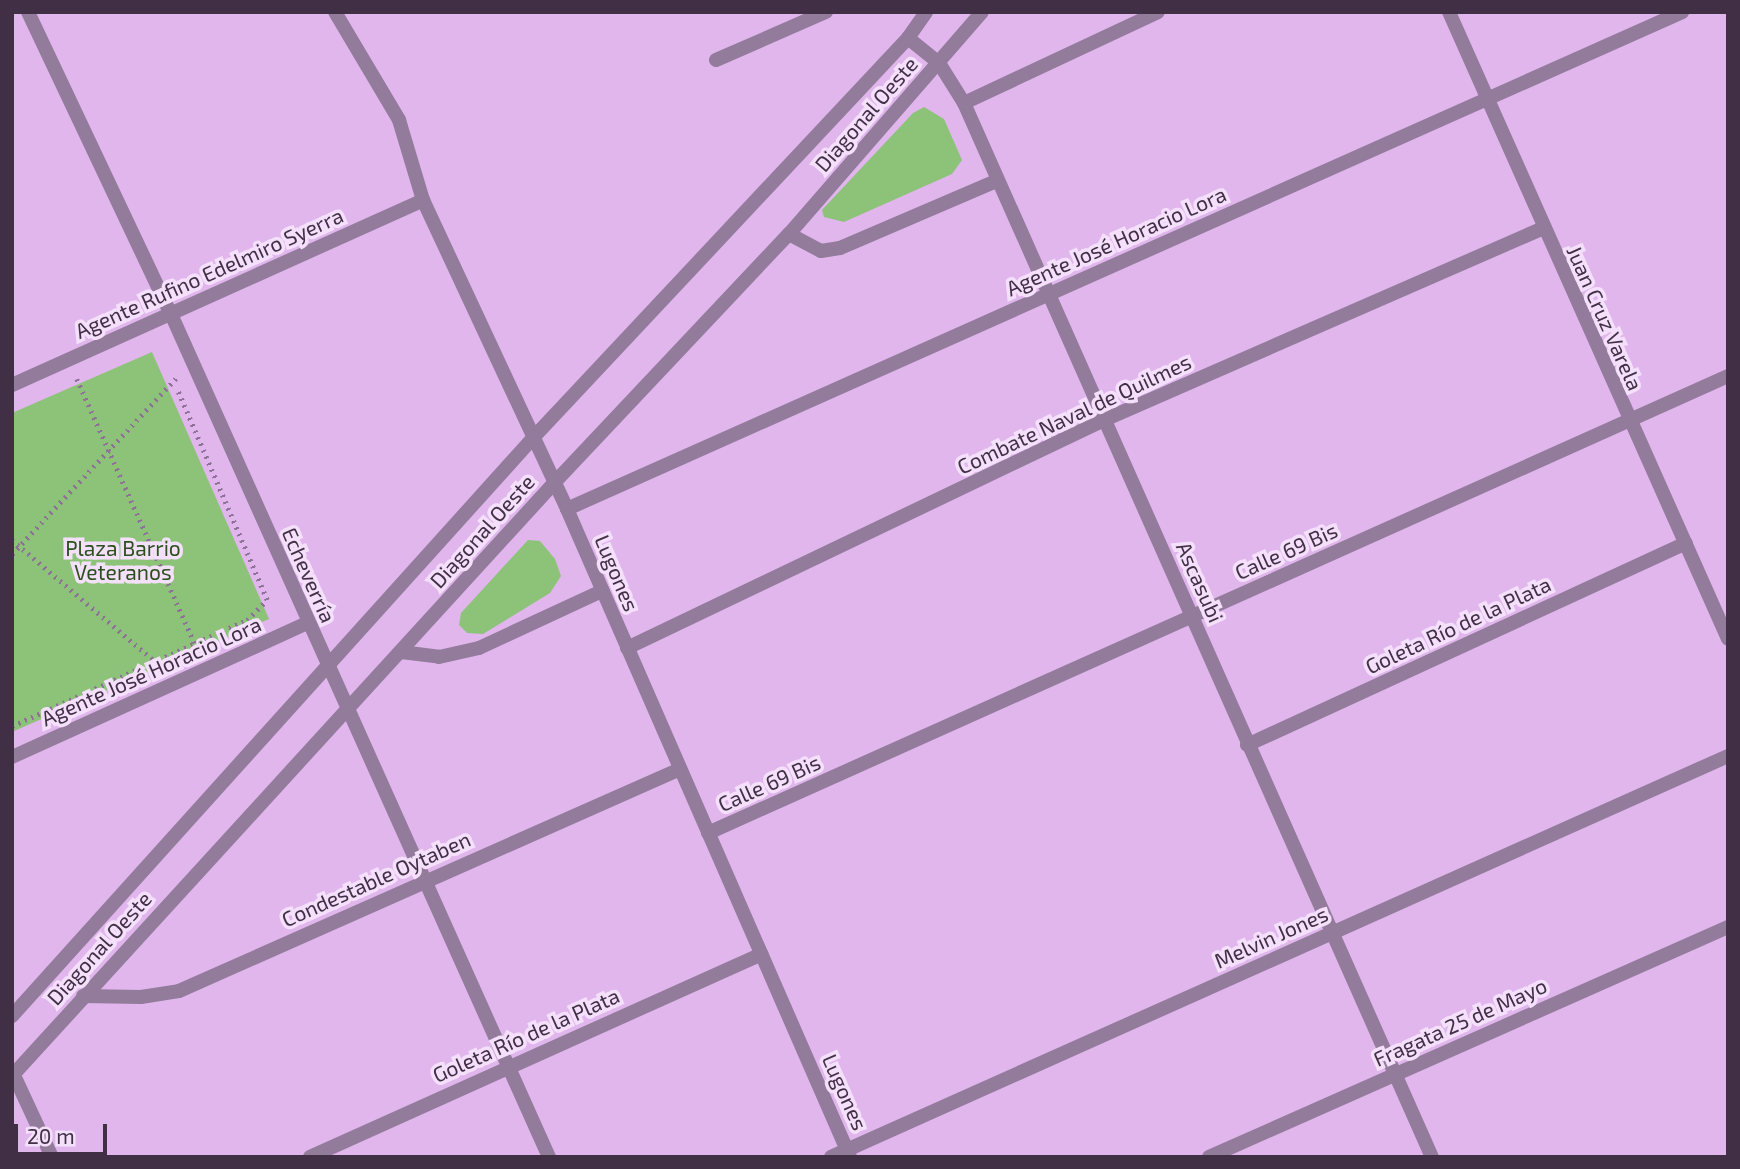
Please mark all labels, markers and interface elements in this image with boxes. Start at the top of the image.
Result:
street label: Diagonal Oeste [809,51,923,177]
street label: Agente José Horacio Lora [1002,181,1230,301]
street label: Agente Rufino Edelmiro Syerra [71,202,347,344]
street label: Juan Cruz Varela [1562,242,1648,394]
street label: Combate Naval de Quilmes [953,349,1195,479]
street label: Diagonal Oeste [424,469,540,593]
street label: Calle 69 Bis [1231,517,1341,585]
street label: Echeverría [277,524,341,626]
street label: Lugones [590,531,644,615]
park label: Plaza Barrio Veteranos [65,535,181,585]
street label: Ascasubi [1171,538,1229,626]
street label: Goleta Río de la Plata [1361,571,1555,679]
street label: Agente José Horacio Lora [37,611,265,731]
street label: Calle 69 Bis [714,749,824,817]
street label: Condestable Oytaben [278,826,474,932]
street label: Diagonal Oeste [41,886,157,1010]
street label: Melvin Jones [1210,901,1332,973]
street label: Fragata 25 de Mayo [1370,972,1550,1072]
street label: Goleta Río de la Plata [429,982,623,1088]
street label: Lugones [817,1050,873,1134]
scale bar [18,1110,110,1154]
text: 20 m [27,1123,75,1148]

